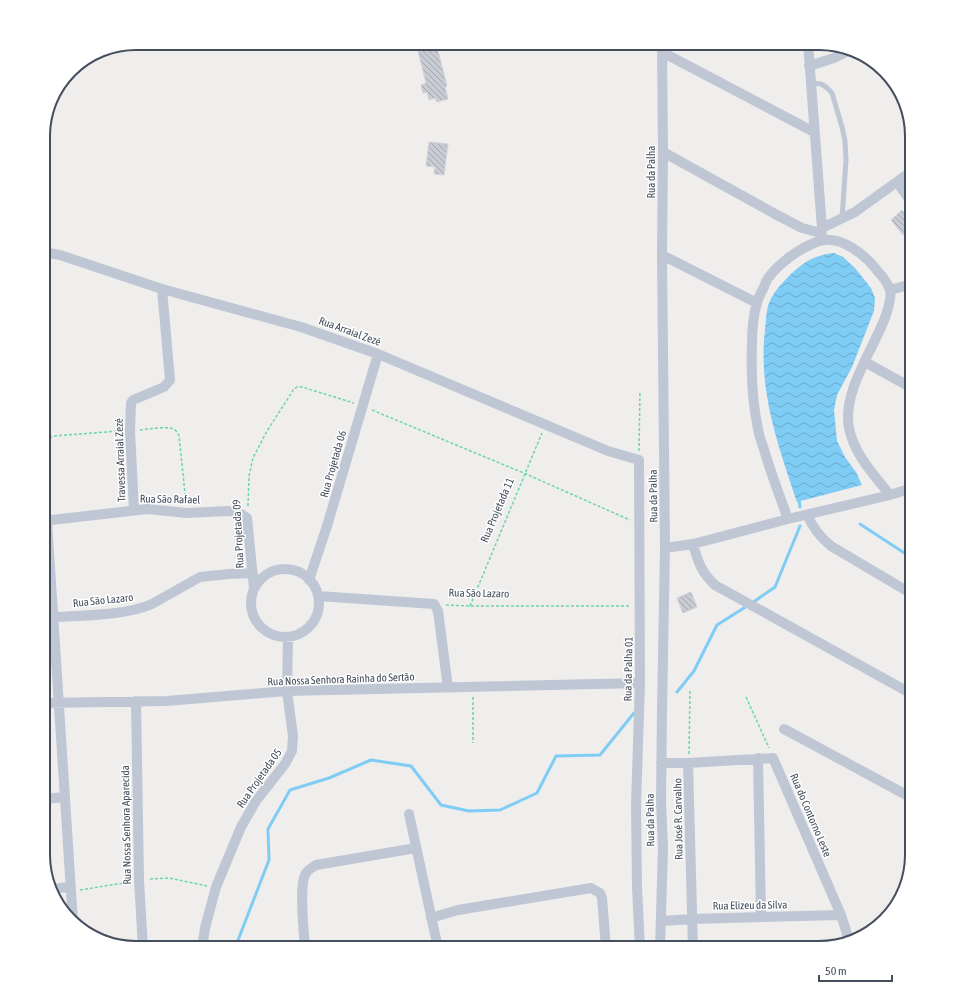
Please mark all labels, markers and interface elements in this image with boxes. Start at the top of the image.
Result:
street label: Rua da Palha [645,146,657,198]
street label: Rua Arraial Zezé [317,314,383,348]
street label: Travessa Arraial Zezé [113,418,127,502]
street label: Rua Projetada 06 [318,429,348,499]
street label: Rua da Palha [647,469,659,523]
street label: Rua Projetada 11 [478,476,516,544]
street label: Rua São Rafael [140,492,200,506]
street label: Rua Projetada 09 [230,499,246,569]
street label: Rua São Lazaro [449,586,509,600]
street label: Rua São Lazaro [72,591,134,609]
street label: Rua da Palha 01 [621,637,635,701]
street label: Rua Nossa Senhora Rainha do Sertão [267,670,415,688]
street label: Rua Projetada 05 [234,746,284,810]
street label: Rua Nossa Senhora Aparecida [119,765,133,885]
street label: Rua do Contorno Leste [788,771,834,859]
street label: Rua José R. Carvalho [671,778,685,860]
street label: Rua da Palha [644,793,656,847]
street label: Rua Elizeu da Silva [713,898,787,912]
scale bar [819,957,892,983]
text: 50 m [825,964,847,978]

